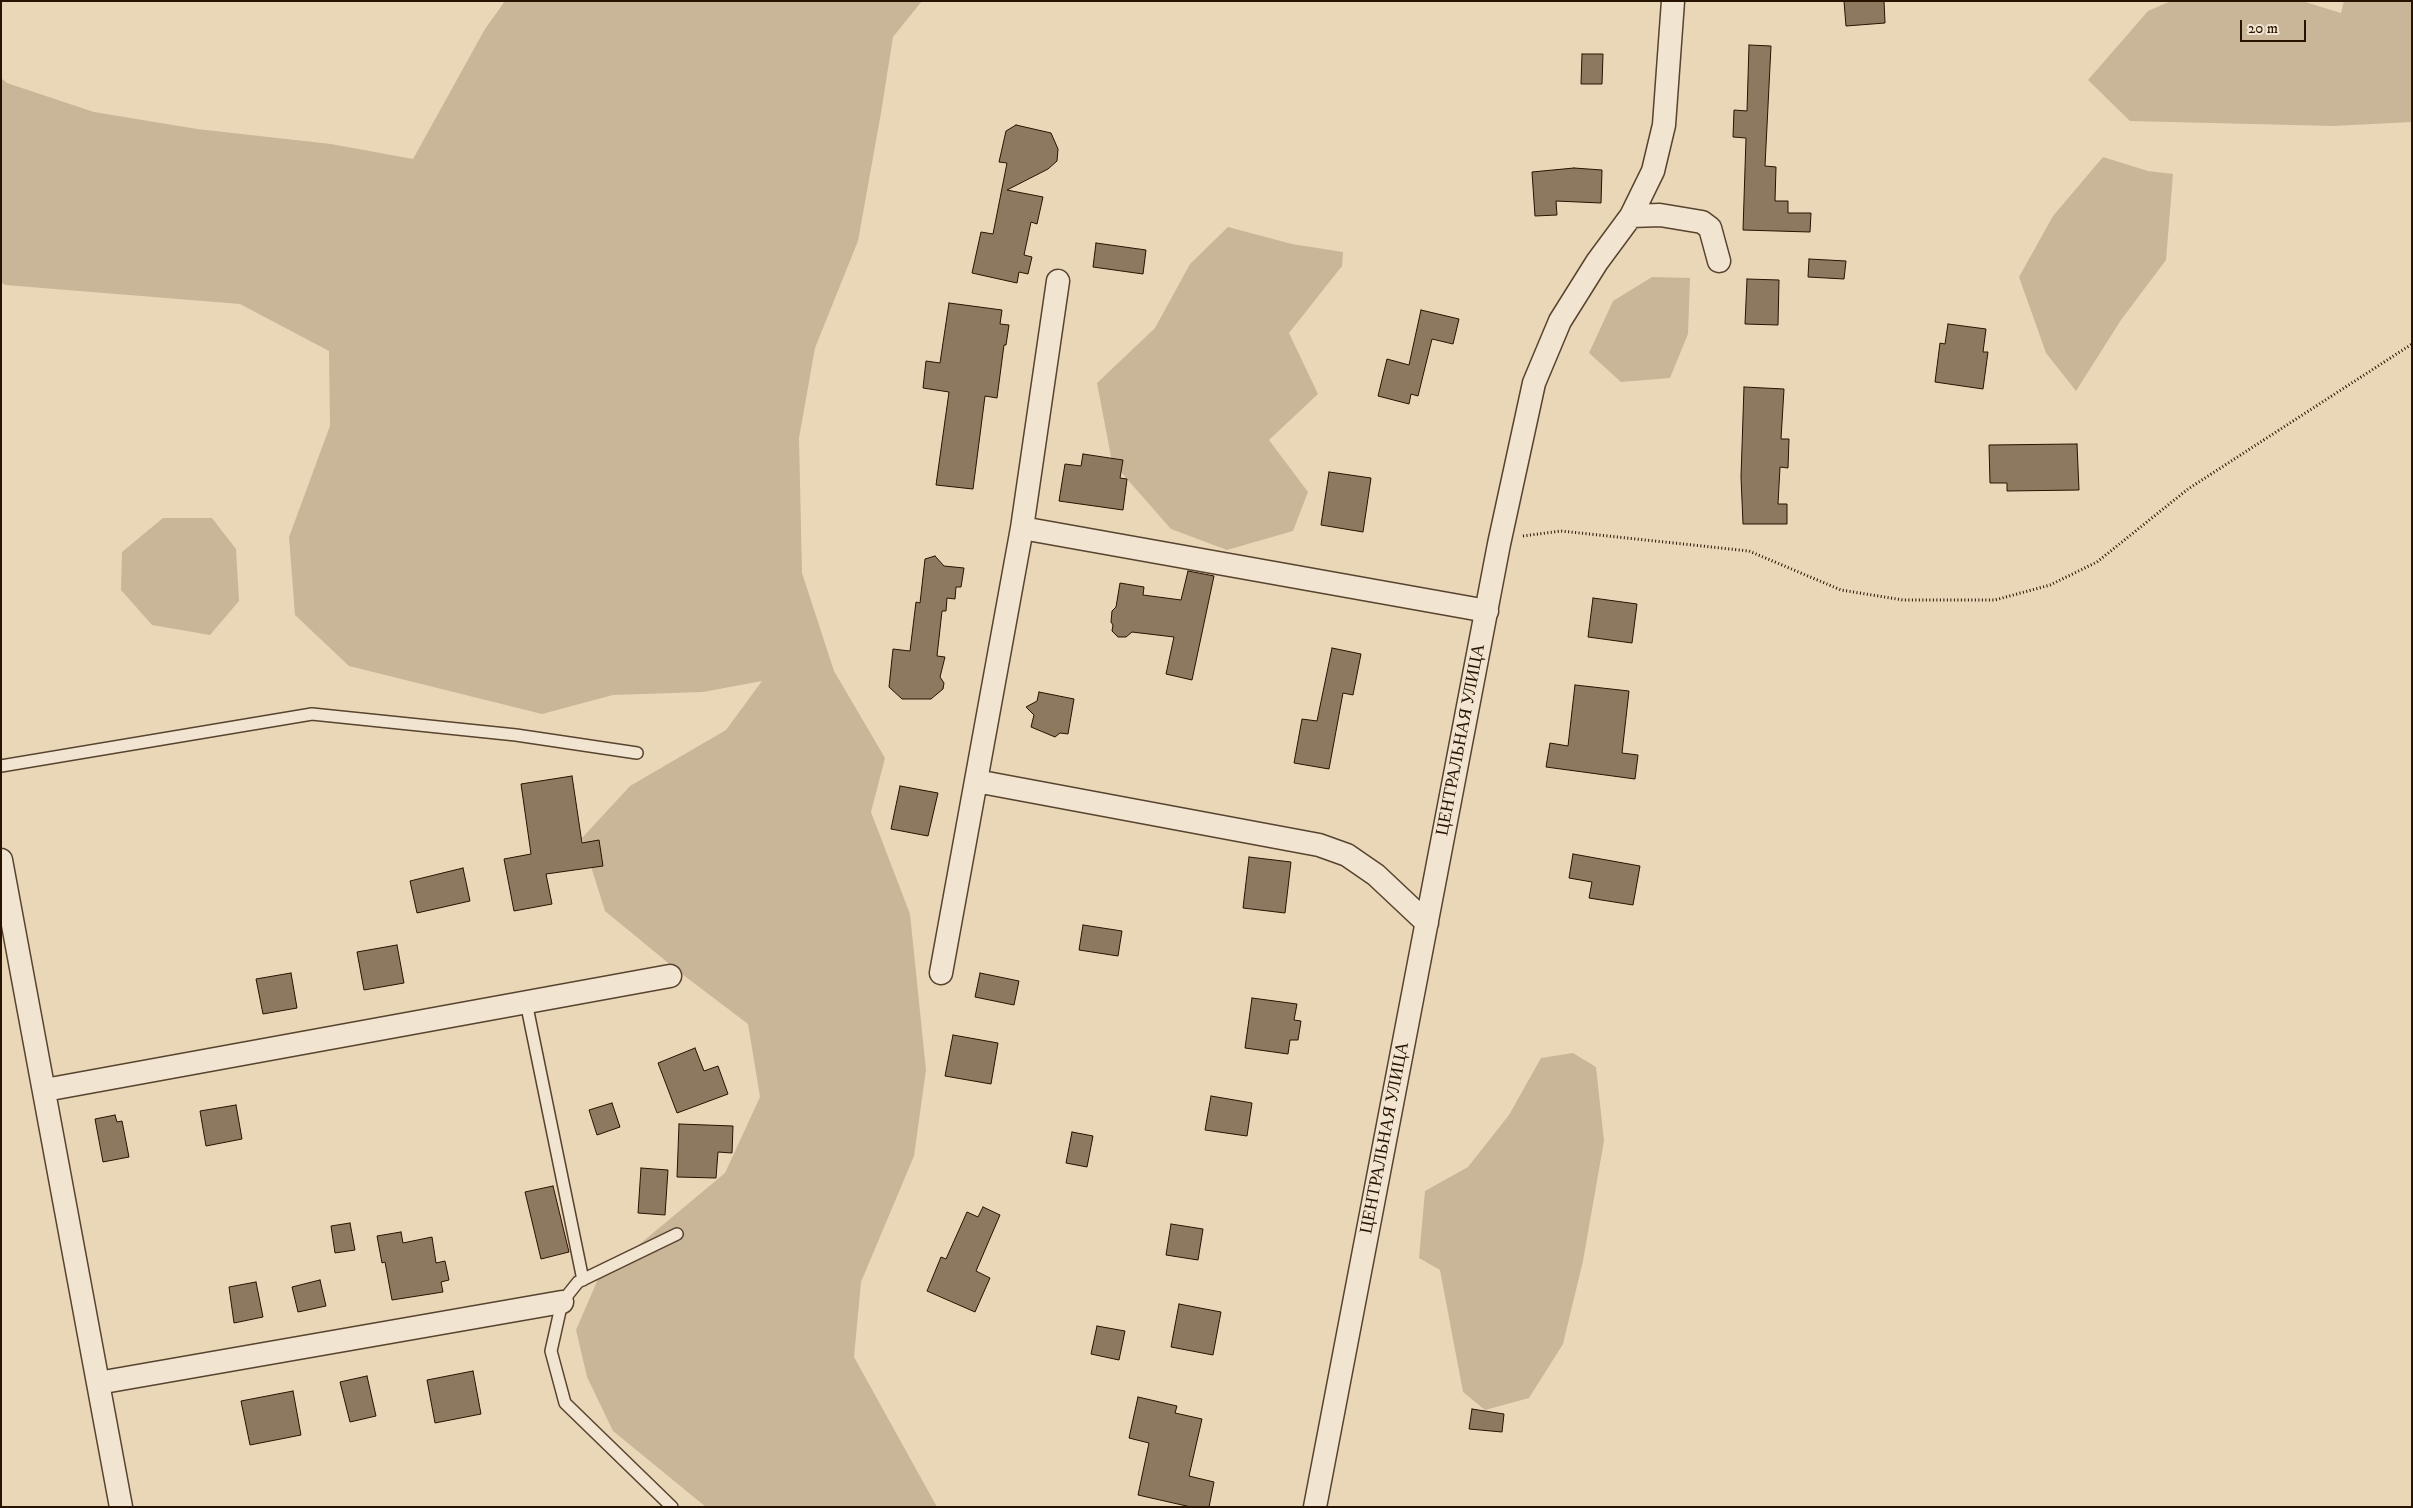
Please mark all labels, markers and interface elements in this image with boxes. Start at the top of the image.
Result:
scale bar [2243,10,2309,42]
text: 20 m [2248,19,2278,38]
street label: ЦЕНТРАЛЬНАЯ УЛИЦА [1433,642,1491,838]
street label: ЦЕНТРАЛЬНАЯ УЛИЦА [1357,1040,1415,1236]

